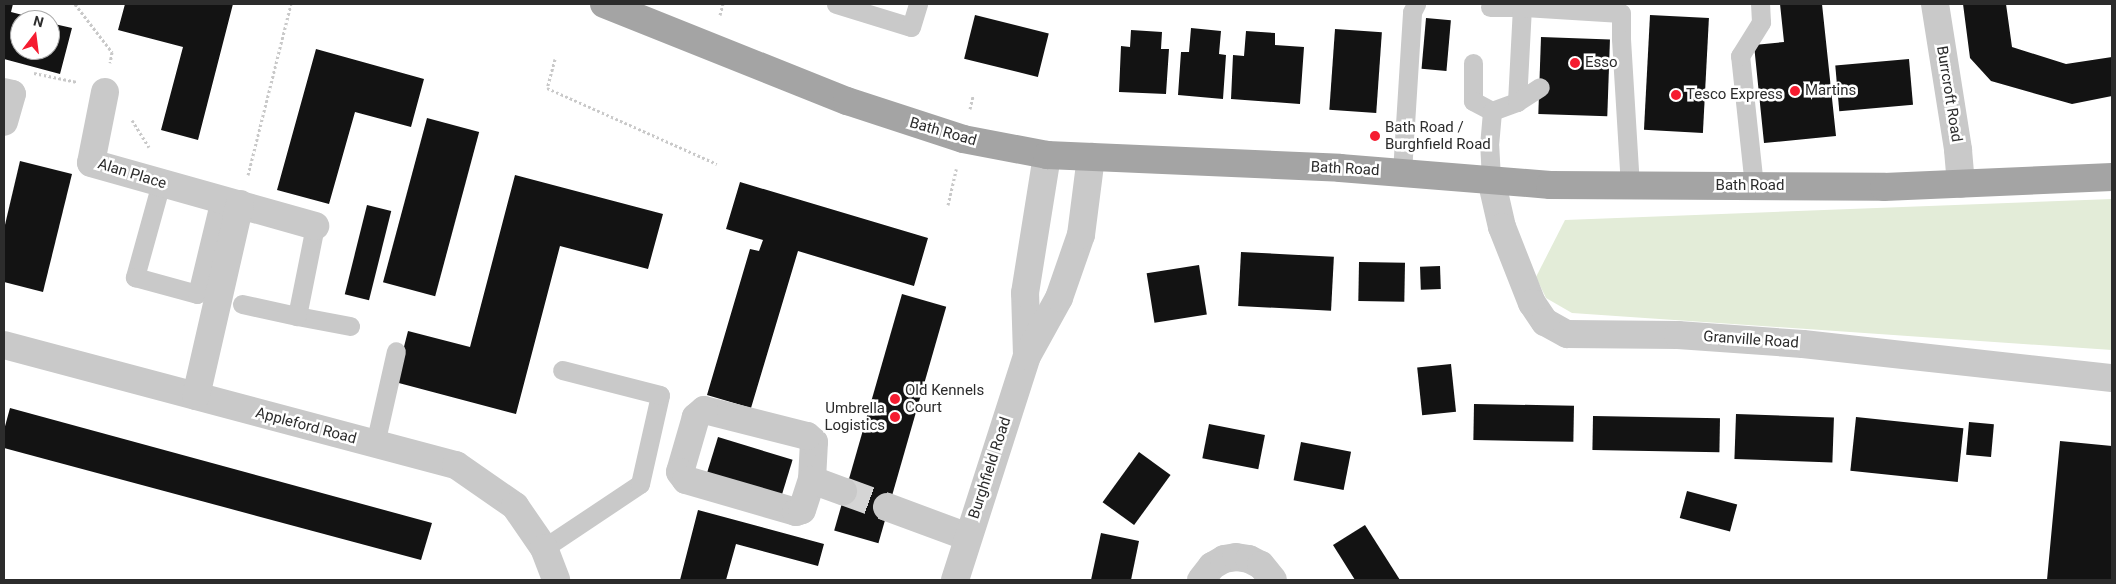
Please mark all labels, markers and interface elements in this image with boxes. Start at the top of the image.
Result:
north arrow [10,10,60,60]
text: N [32,12,45,30]
street label: Burrcroft Road [1933,45,1965,143]
place label: Esso [1585,54,1618,72]
marker: Esso [1569,57,1581,69]
place label: Martins [1805,82,1856,100]
marker: Martins [1789,85,1801,97]
place label: Tesco Express [1686,86,1783,104]
marker: Tesco Express [1670,89,1682,101]
street label: Bath Road [907,114,979,150]
place label: Bath Road / Burghfield Road [1385,118,1491,153]
marker: Bath Road / Burghfield Road [1369,130,1381,142]
street label: Alan Place [96,155,168,193]
street label: Bath Road [1310,158,1380,180]
street label: Bath Road [1716,177,1784,195]
street label: Granville Road [1703,328,1799,352]
place label: Old Kennels Court [905,381,984,416]
marker: Old Kennels Court [889,393,901,405]
place label: Umbrella Logistics [824,399,885,434]
street label: Appleford Road [254,404,358,448]
marker: Umbrella Logistics [889,411,901,423]
street label: Burghfield Road [965,415,1015,521]

